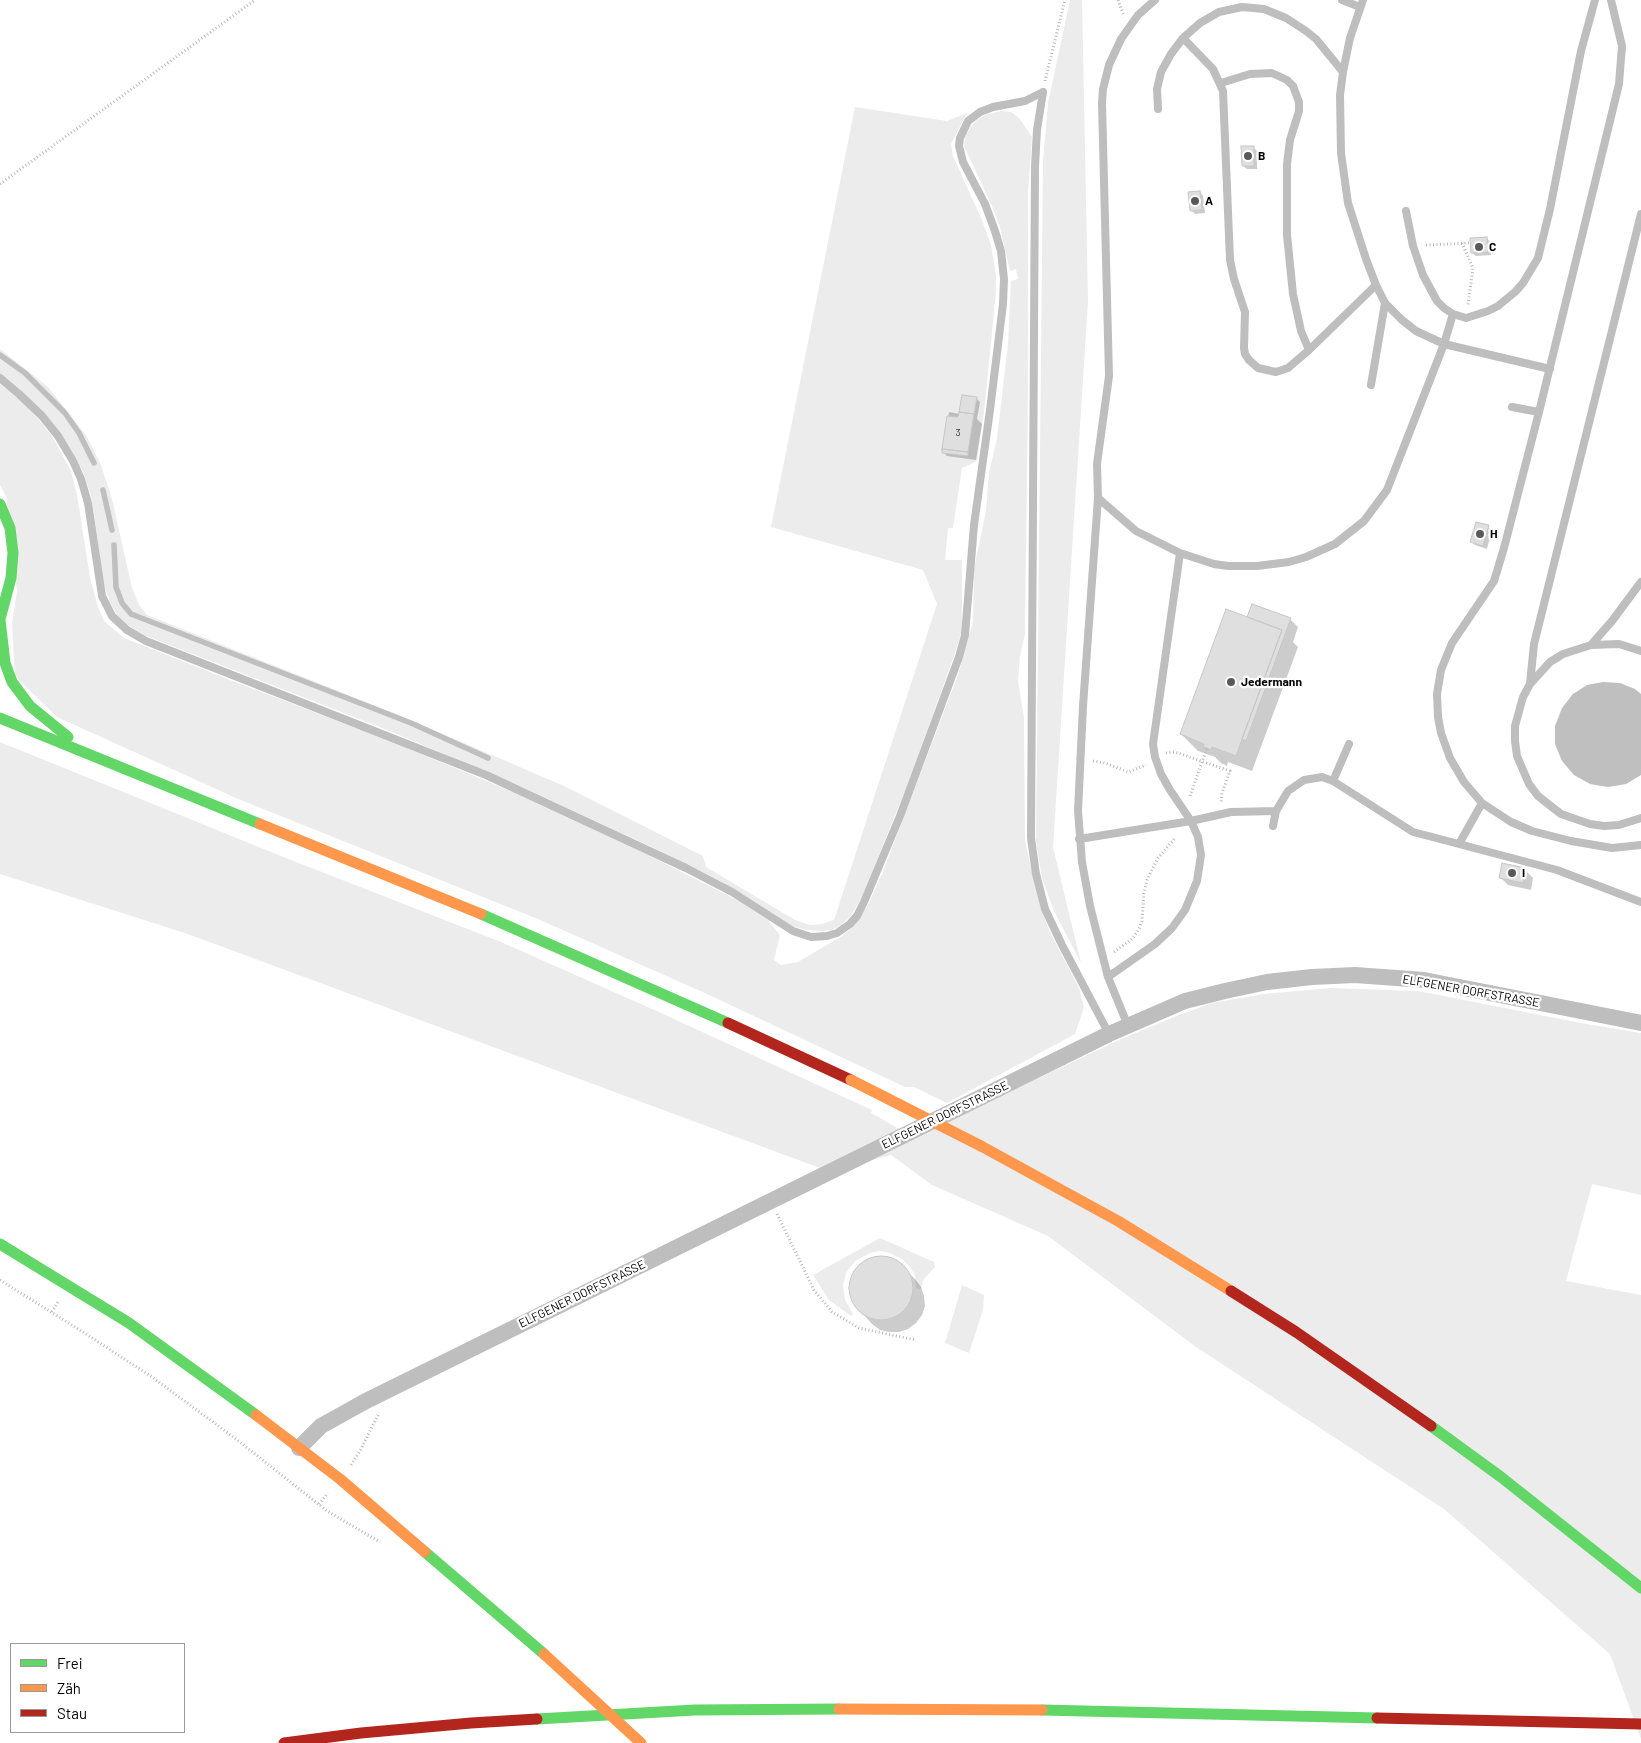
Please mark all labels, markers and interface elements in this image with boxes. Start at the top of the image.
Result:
place label: B [1258,149,1265,163]
marker: B [1242,150,1254,162]
place label: A [1205,194,1213,208]
marker: A [1189,195,1201,207]
place label: C [1489,240,1496,254]
marker: C [1473,241,1485,253]
house number: 3 [955,427,961,439]
place label: H [1490,527,1498,541]
marker: H [1474,528,1486,540]
place label: Jedermann [1241,675,1302,689]
marker: Jedermann [1225,676,1237,688]
place label: I [1522,866,1525,880]
marker: I [1506,867,1518,879]
street label: ELFGENER DORFSTRASSE [1401,972,1541,1010]
street label: ELFGENER DORFSTRASSE [879,1078,1011,1152]
street label: ELFGENER DORFSTRASSE [516,1257,648,1331]
legend [10,1643,185,1733]
text: Frei [57,1654,83,1672]
text: Zäh [57,1679,81,1697]
text: Stau [57,1704,87,1722]

